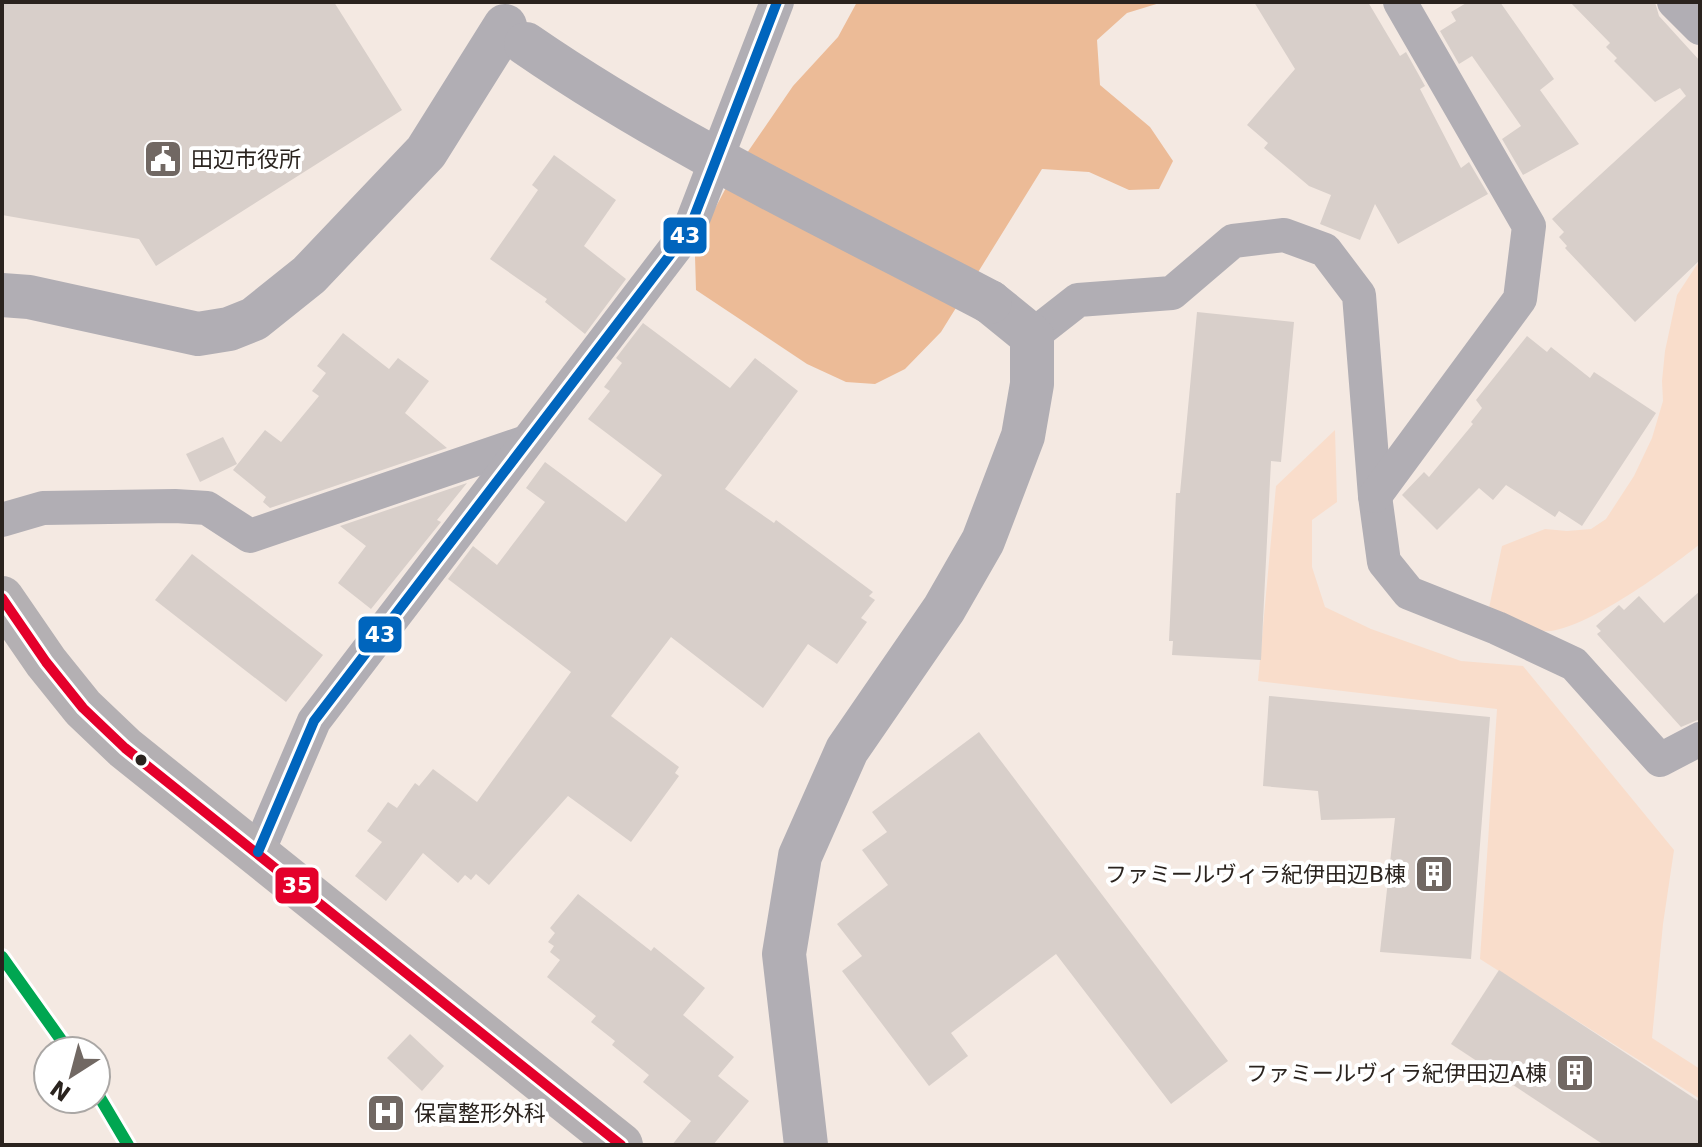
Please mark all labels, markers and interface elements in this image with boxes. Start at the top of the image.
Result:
public building icon: 田辺市役所 [142,138,184,180]
place label: 田辺市役所 [191,147,301,172]
line badge: 43 [662,216,708,255]
text: 43 [670,223,700,248]
line badge: 43 [357,615,403,654]
text: 43 [365,622,395,647]
unlabelled marker [133,752,149,768]
building icon: ファミールヴィラ紀伊田辺B棟 [1413,853,1455,895]
place label: ファミールヴィラ紀伊田辺B棟 [1105,862,1406,887]
line badge: 35 [274,866,320,905]
text: 35 [282,873,312,898]
north arrow [32,1035,112,1115]
building icon: ファミールヴィラ紀伊田辺A棟 [1554,1052,1596,1094]
place label: ファミールヴィラ紀伊田辺A棟 [1246,1061,1547,1086]
text: N [46,1075,75,1106]
hospital icon: 保富整形外科 [365,1092,407,1134]
place label: 保富整形外科 [414,1101,546,1126]

